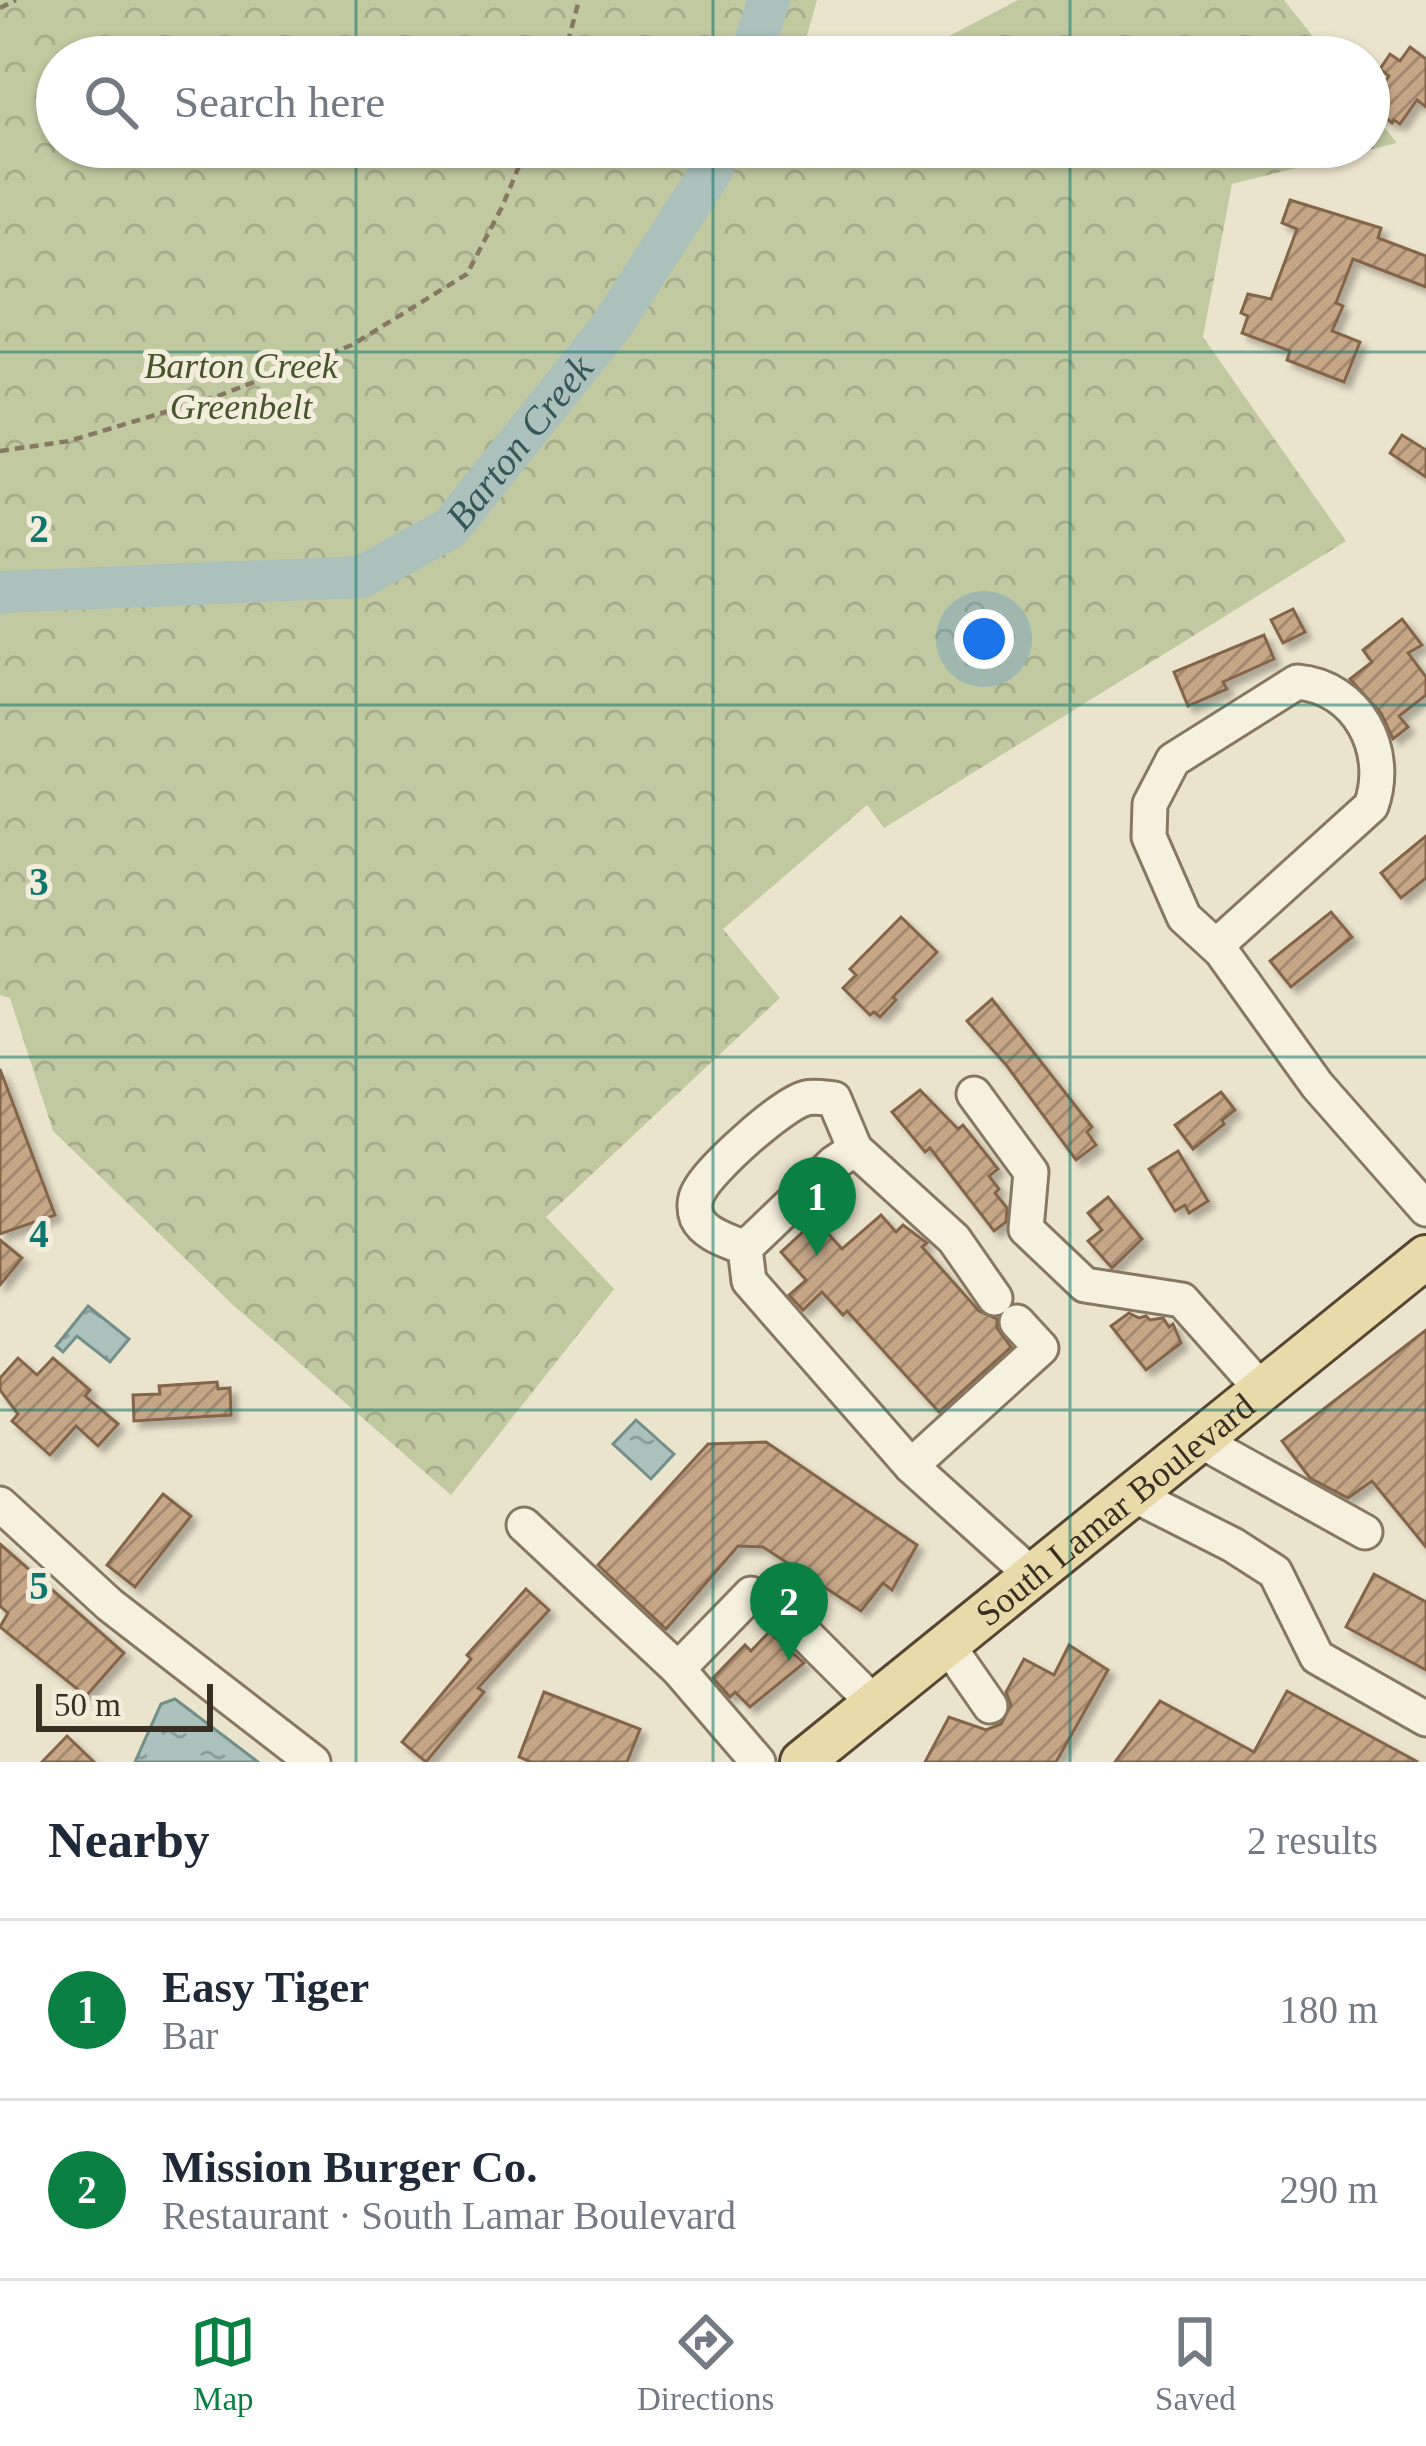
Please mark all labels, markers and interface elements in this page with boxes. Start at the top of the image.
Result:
search box [36,36,1390,168]
icon: search [78,69,144,135]
text: Search here [174,77,385,127]
park label: Barton Creek Greenbelt [144,346,339,427]
water label: Barton Creek [437,346,602,538]
text: 2 [29,507,49,550]
your location [954,609,1014,669]
text: 3 [29,860,49,903]
pin: 1 [778,1157,856,1256]
text: 4 [29,1212,49,1255]
street label: South Lamar Boulevard [968,1385,1262,1634]
pin: 2 [750,1562,828,1661]
text: 5 [29,1564,49,1607]
scale bar [36,1678,213,1731]
text: 50 m [54,1687,121,1723]
text: Nearby [48,1812,209,1868]
text: 2 results [1247,1819,1378,1862]
text: Easy Tiger [162,1962,369,2012]
text: 1 [77,1988,97,2031]
text: 180 m [1279,1988,1378,2031]
text: Bar [162,2014,218,2057]
text: Mission Burger Co. [162,2142,537,2192]
text: 2 [77,2168,97,2211]
text: 290 m [1279,2168,1378,2211]
text: Restaurant · South Lamar Boulevard [162,2194,736,2237]
tab: Map [190,2309,256,2418]
tab: Directions [637,2309,774,2418]
tab: Saved [1155,2309,1236,2418]

